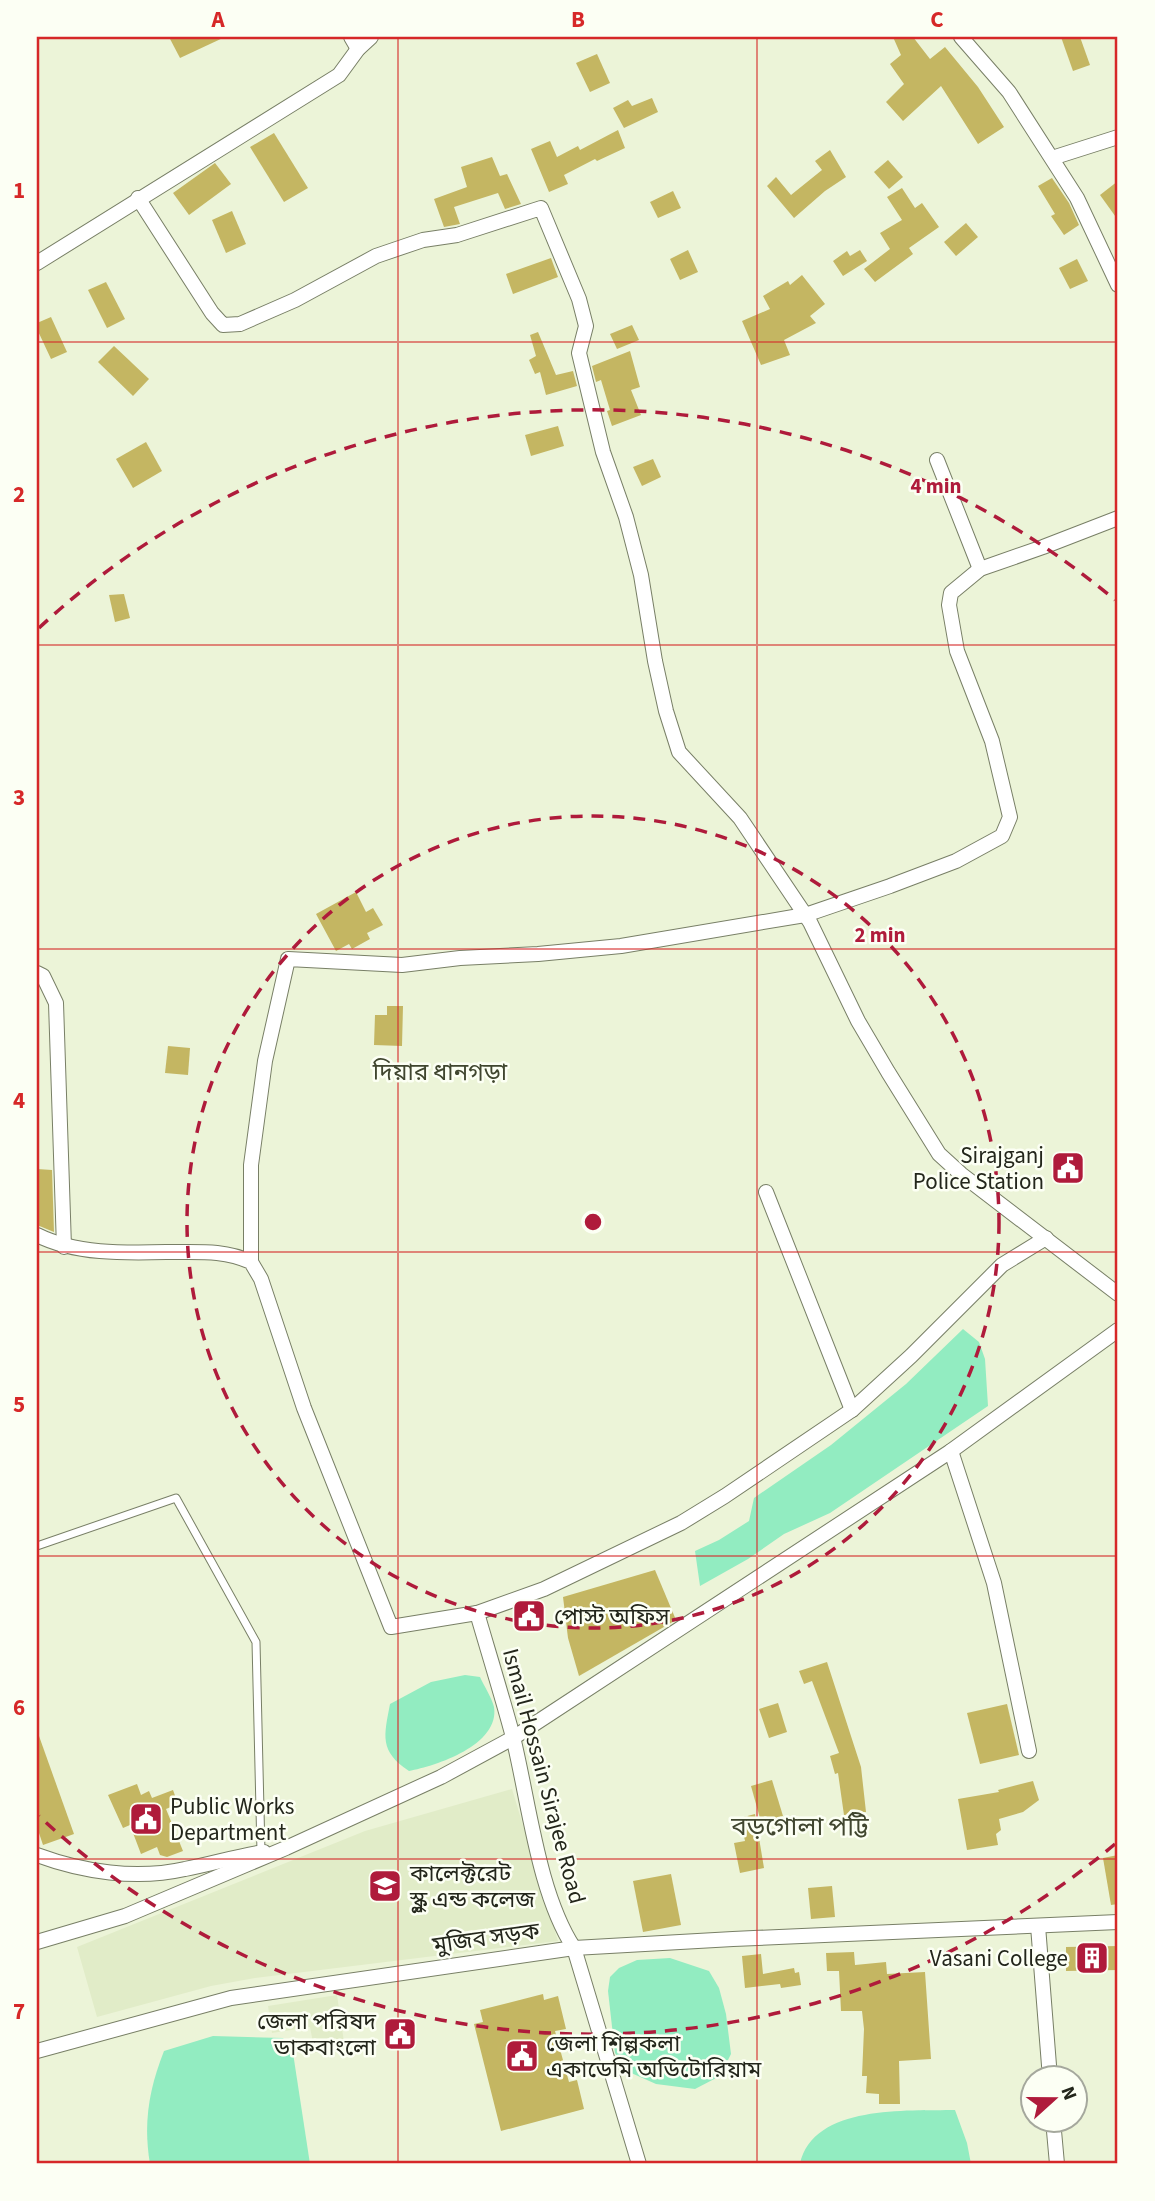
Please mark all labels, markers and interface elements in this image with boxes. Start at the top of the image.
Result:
text: A [210,3,225,36]
text: B [571,3,585,36]
text: C [930,3,944,36]
text: 1 [13,174,25,207]
text: 4 min [910,471,962,501]
text: 2 [13,478,25,511]
text: 3 [13,781,25,814]
text: 2 min [854,920,906,950]
district label: দিয়ার ধানগড়া [372,1055,508,1090]
text: 4 [13,1084,25,1117]
place label: Sirajganj Police Station [913,1139,1044,1198]
public building icon: Sirajganj Police Station [1049,1149,1087,1187]
centre of rings [581,1210,605,1234]
text: 5 [13,1388,25,1421]
public building icon: পোস্ট অফিস [510,1597,548,1635]
place label: পোস্ট অফিস [554,1600,670,1633]
street label: Ismail Hossain Sirajee Road [494,1645,594,1907]
text: 6 [13,1691,25,1724]
place label: Public Works Department [170,1790,294,1849]
public building icon: Public Works Department [127,1800,165,1838]
district label: বড়গোলা পট্টি [730,1808,869,1845]
place label: কালেক্টরেট স্কুল এন্ড কলেজ [409,1857,536,1916]
school or university icon: কালেক্টরেট স্কুল এন্ড কলেজ [366,1867,404,1905]
street label: মুজিব সড়ক [429,1914,542,1962]
building icon: Vasani College [1073,1939,1111,1977]
place label: Vasani College [930,1942,1068,1975]
text: 7 [13,1995,25,2028]
place label: জেলা পরিষদ ডাকবাংলো [257,2005,377,2064]
public building icon: জেলা পরিষদ ডাকবাংলো [381,2015,419,2053]
place label: জেলা শিল্পকলা একাডেমি অডিটোরিয়াম [546,2027,762,2086]
public building icon: জেলা শিল্পকলা একাডেমি অডিটোরিয়াম [503,2037,541,2075]
north arrow [1018,2064,1088,2134]
text: N [1054,2083,1083,2104]

